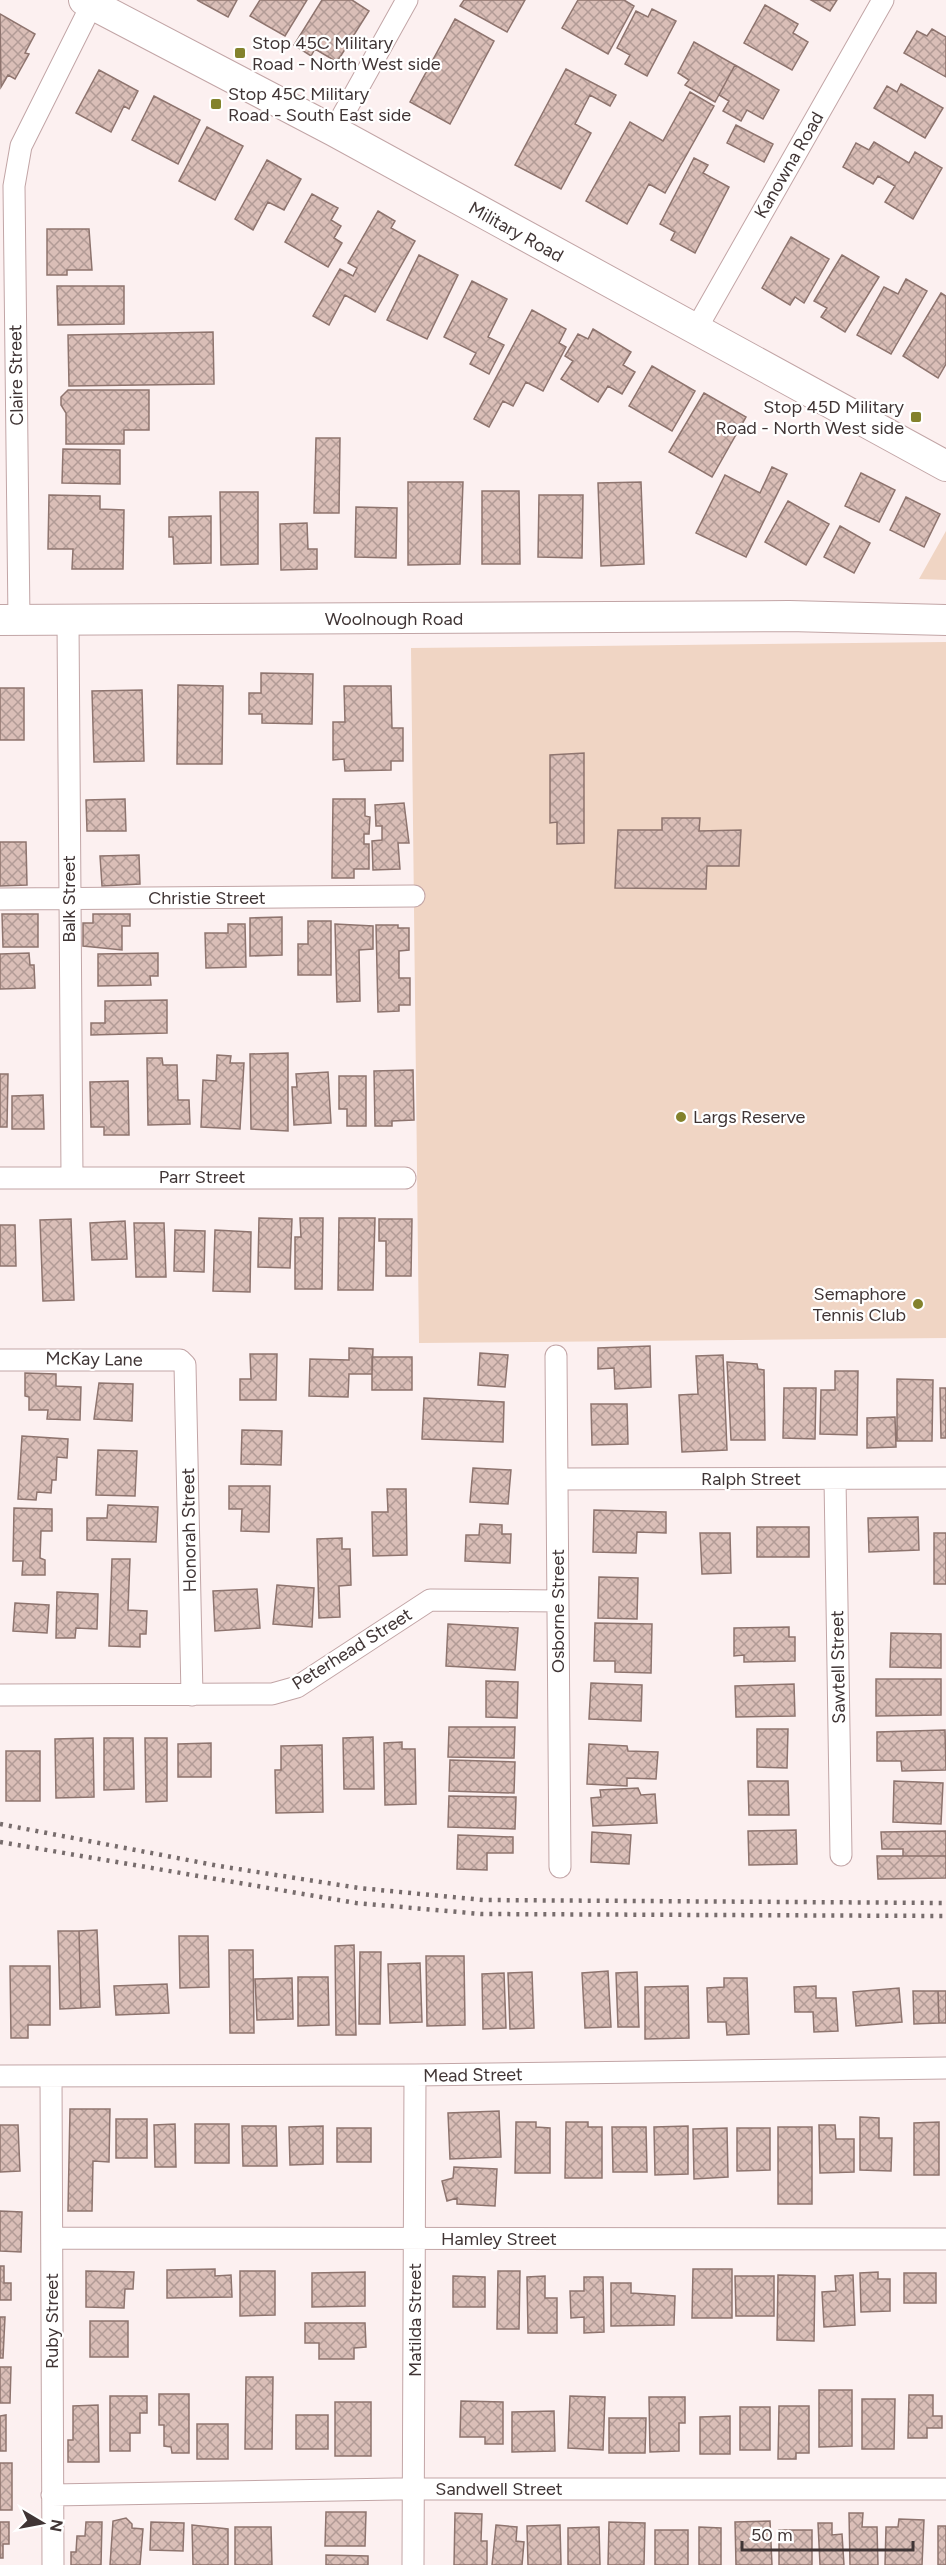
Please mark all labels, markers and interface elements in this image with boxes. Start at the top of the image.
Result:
place label: Stop 45C Military Road - North West side [252,32,441,75]
marker: Stop 45C Military Road - North West side [233,46,247,60]
place label: Stop 45C Military Road - South East side [228,83,411,126]
marker: Stop 45C Military Road - South East side [209,97,223,111]
street label: Kanowna Road [750,108,828,222]
street label: Military Road [465,197,567,267]
street label: Claire Street [4,324,28,426]
place label: Stop 45D Military Road - North West side [715,396,905,439]
marker: Stop 45D Military Road - North West side [909,410,923,424]
street label: Woolnough Road [325,608,463,630]
street label: Balk Street [58,855,80,943]
street label: Christie Street [148,887,266,909]
place label: Largs Reserve [693,1106,806,1128]
marker: Largs Reserve [674,1110,688,1124]
street label: Parr Street [159,1166,245,1188]
place label: Semaphore Tennis Club [813,1283,906,1326]
marker: Semaphore Tennis Club [911,1297,925,1311]
street label: McKay Lane [45,1347,143,1371]
street label: Honorah Street [177,1467,201,1592]
street label: Ralph Street [701,1468,801,1490]
street label: Osborne Street [547,1549,569,1673]
street label: Peterhead Street [288,1603,416,1695]
street label: Sawtell Street [826,1610,850,1724]
street label: Mead Street [423,2063,523,2087]
street label: Hamley Street [441,2228,557,2250]
street label: Matilda Street [404,2263,426,2377]
street label: Ruby Street [41,2273,63,2369]
street label: Sandwell Street [435,2478,563,2500]
north arrow [12,2493,72,2553]
scale bar [742,2514,913,2552]
text: N [46,2518,67,2533]
text: 50 m [751,2524,793,2546]

